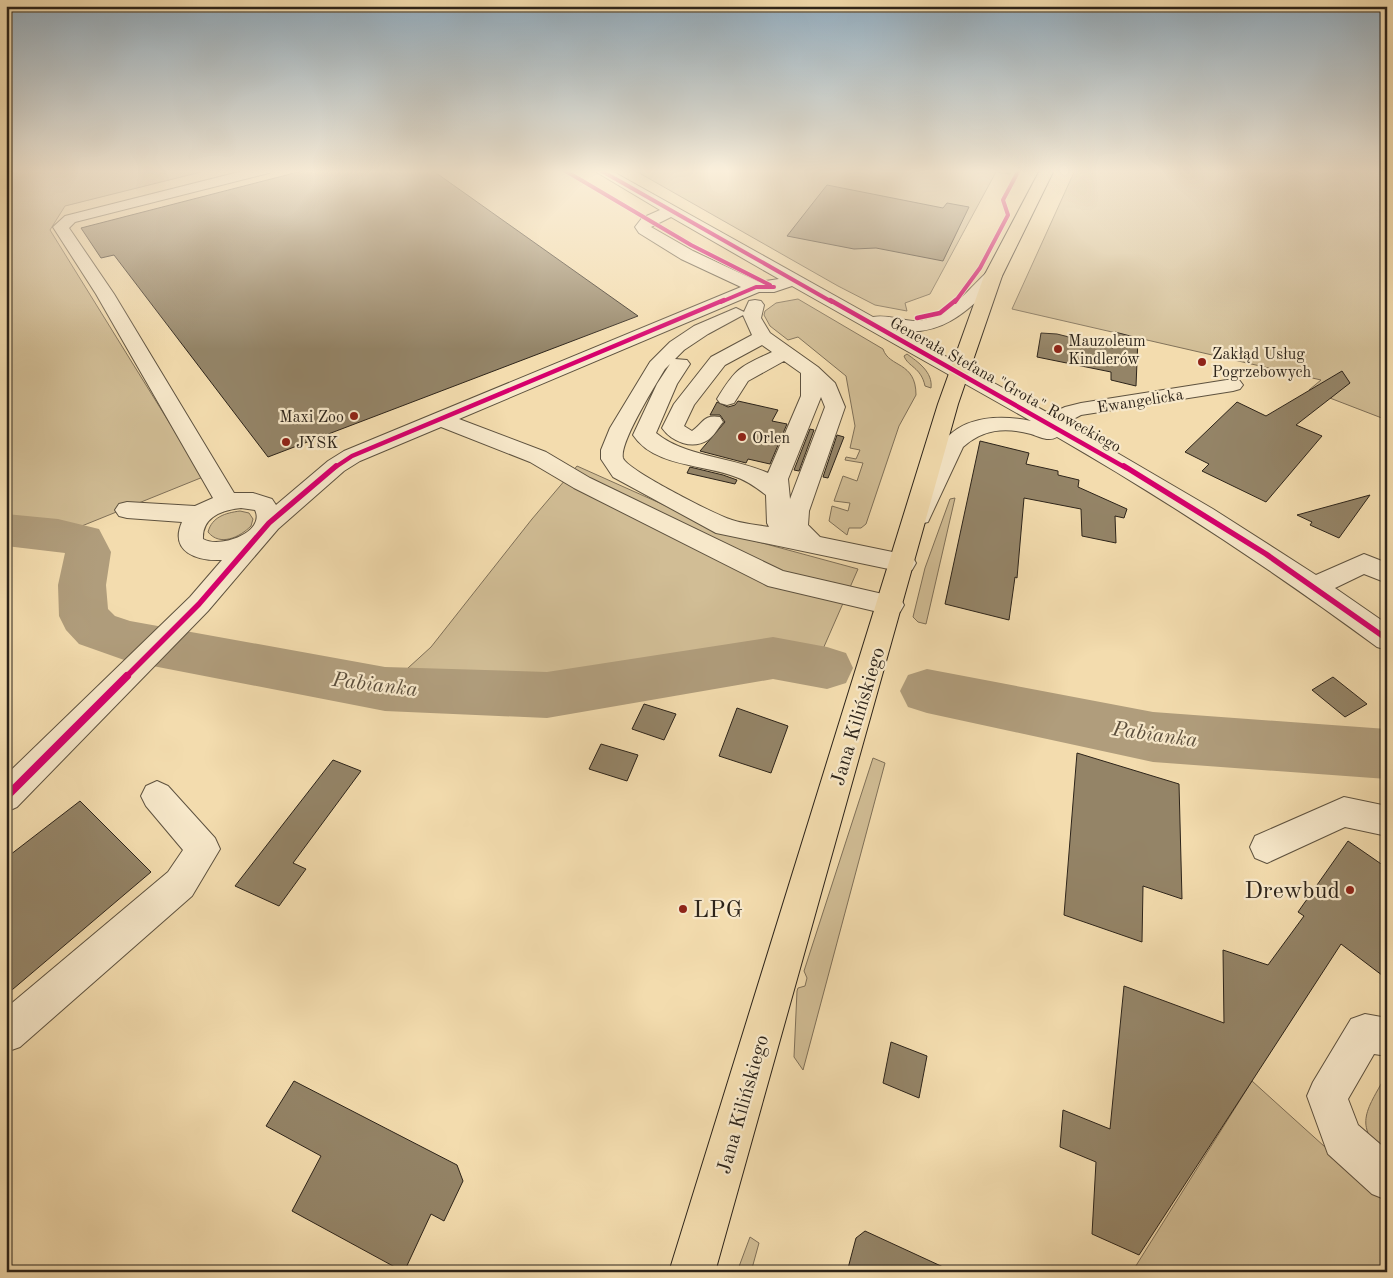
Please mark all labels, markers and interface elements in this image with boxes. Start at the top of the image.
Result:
street label: Generała Stefana "Grota" Roweckiego [887,315,1123,456]
place label: Mauzoleum Kindlerów [1068,334,1146,368]
marker: Mauzoleum Kindlerów [1052,343,1064,355]
place label: Zakłąd Usług Pogrzebowych [1212,347,1312,381]
marker: Zakłąd Usług Pogrzebowych [1196,356,1208,368]
street label: Ewangelicka [1096,387,1185,417]
place label: Maxi Zoo [279,410,344,426]
marker: Maxi Zoo [348,410,360,422]
marker: Orlen [736,431,748,443]
place label: Orlen [752,431,790,447]
marker: JYSK [280,436,292,448]
place label: JYSK [296,436,338,452]
street label: Jana Kilińskiego [828,645,889,788]
water label: Pabianka [330,670,419,701]
water label: Pabianka [1110,719,1199,752]
place label: Drewbud [1244,880,1340,904]
marker: Drewbud [1344,884,1356,896]
place label: LPG [693,899,743,923]
marker: LPG [677,903,689,915]
street label: Jana Kilińskiego [715,1033,773,1176]

